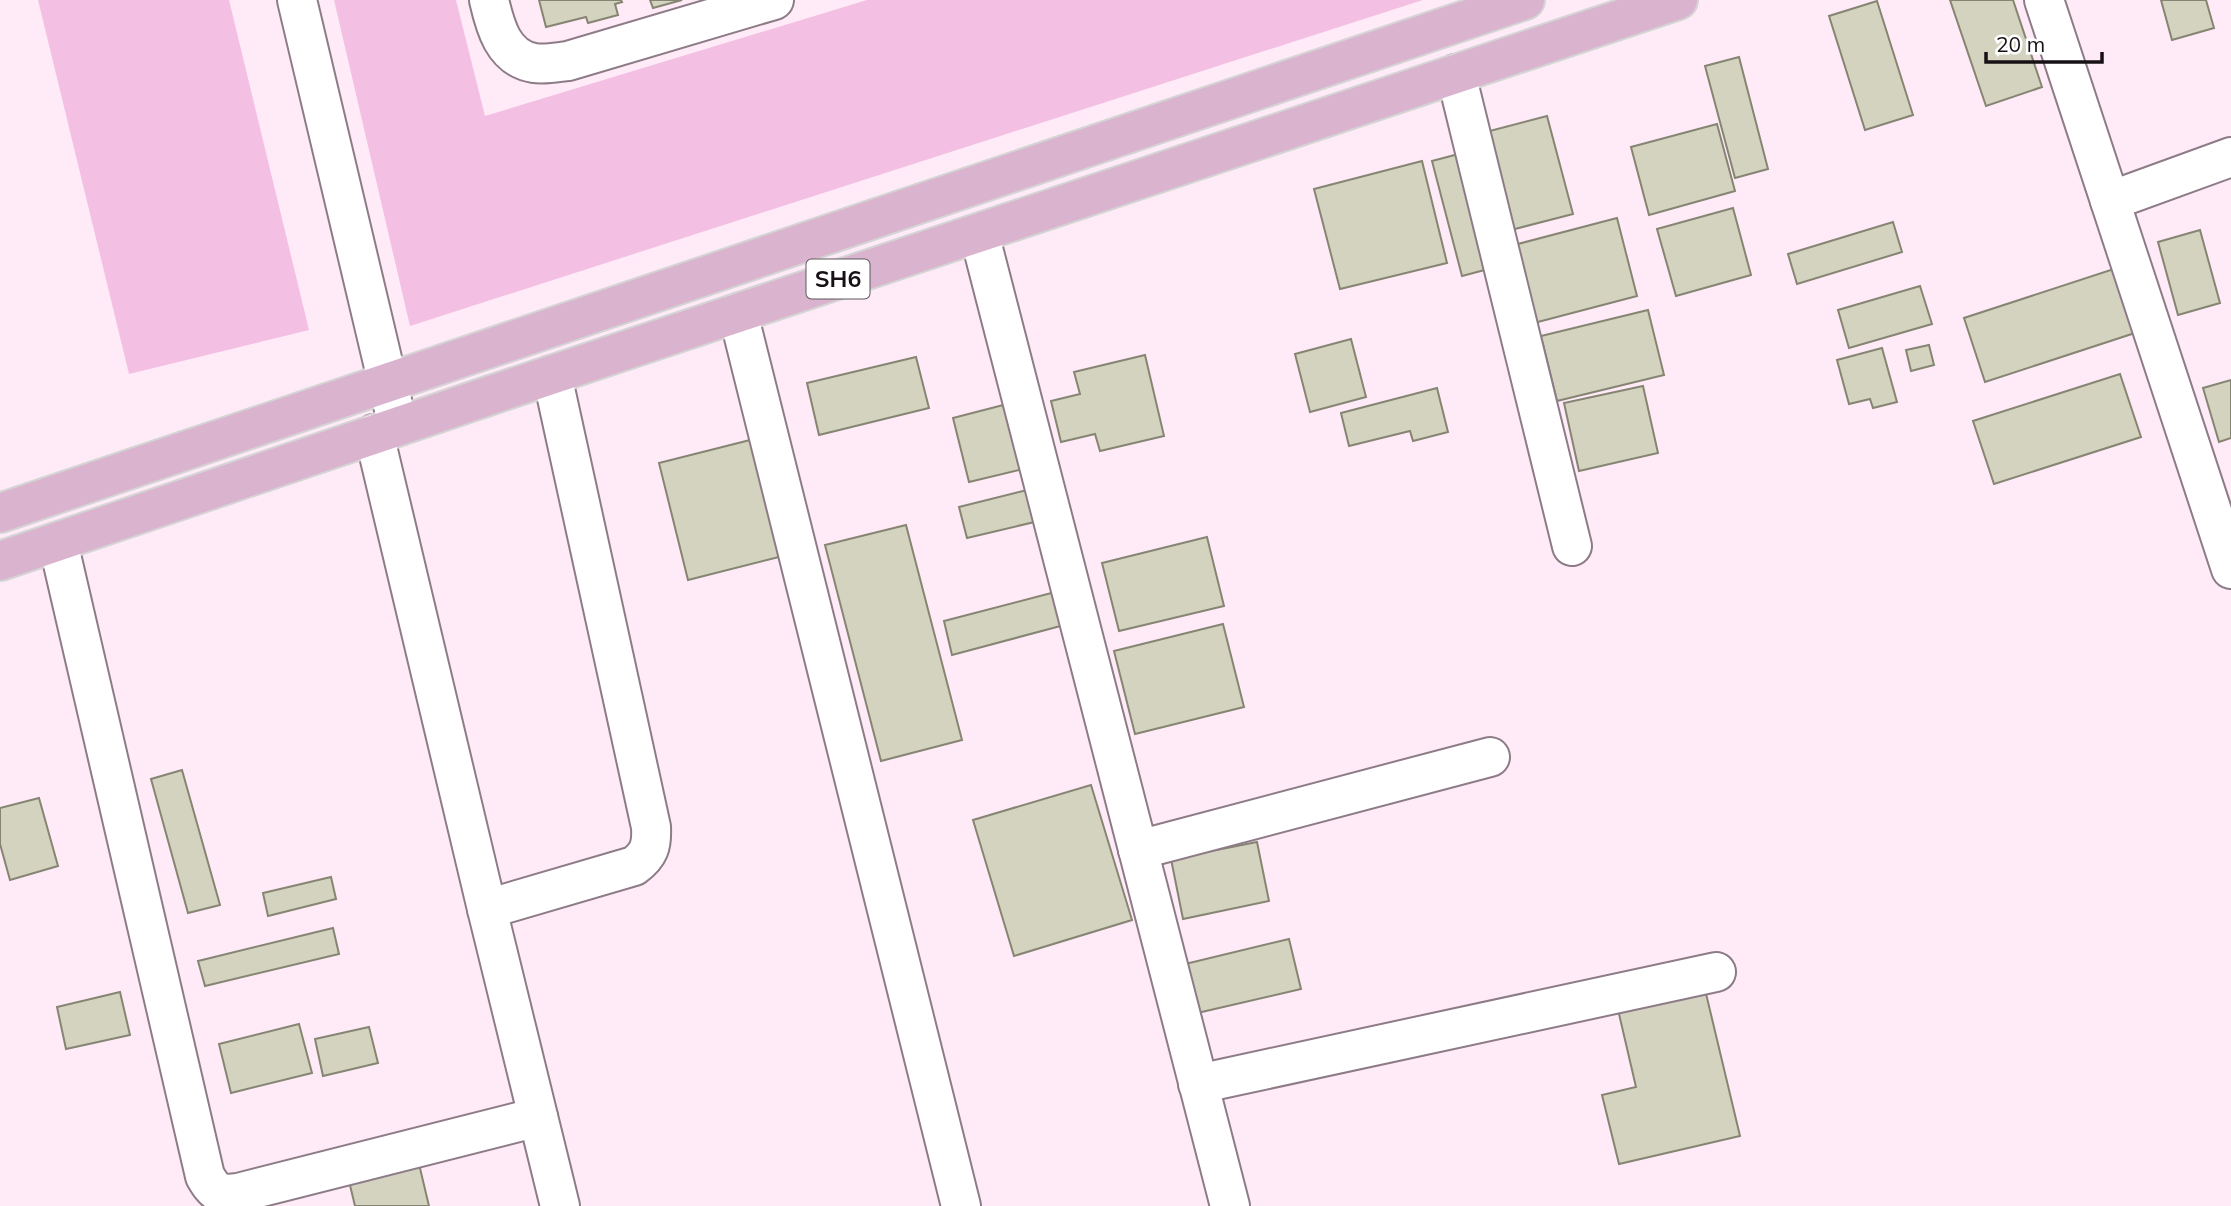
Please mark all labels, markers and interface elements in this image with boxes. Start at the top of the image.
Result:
scale bar [1986,21,2102,65]
text: 20 m [1996,31,2045,57]
road number: SH6 [806,260,870,298]

